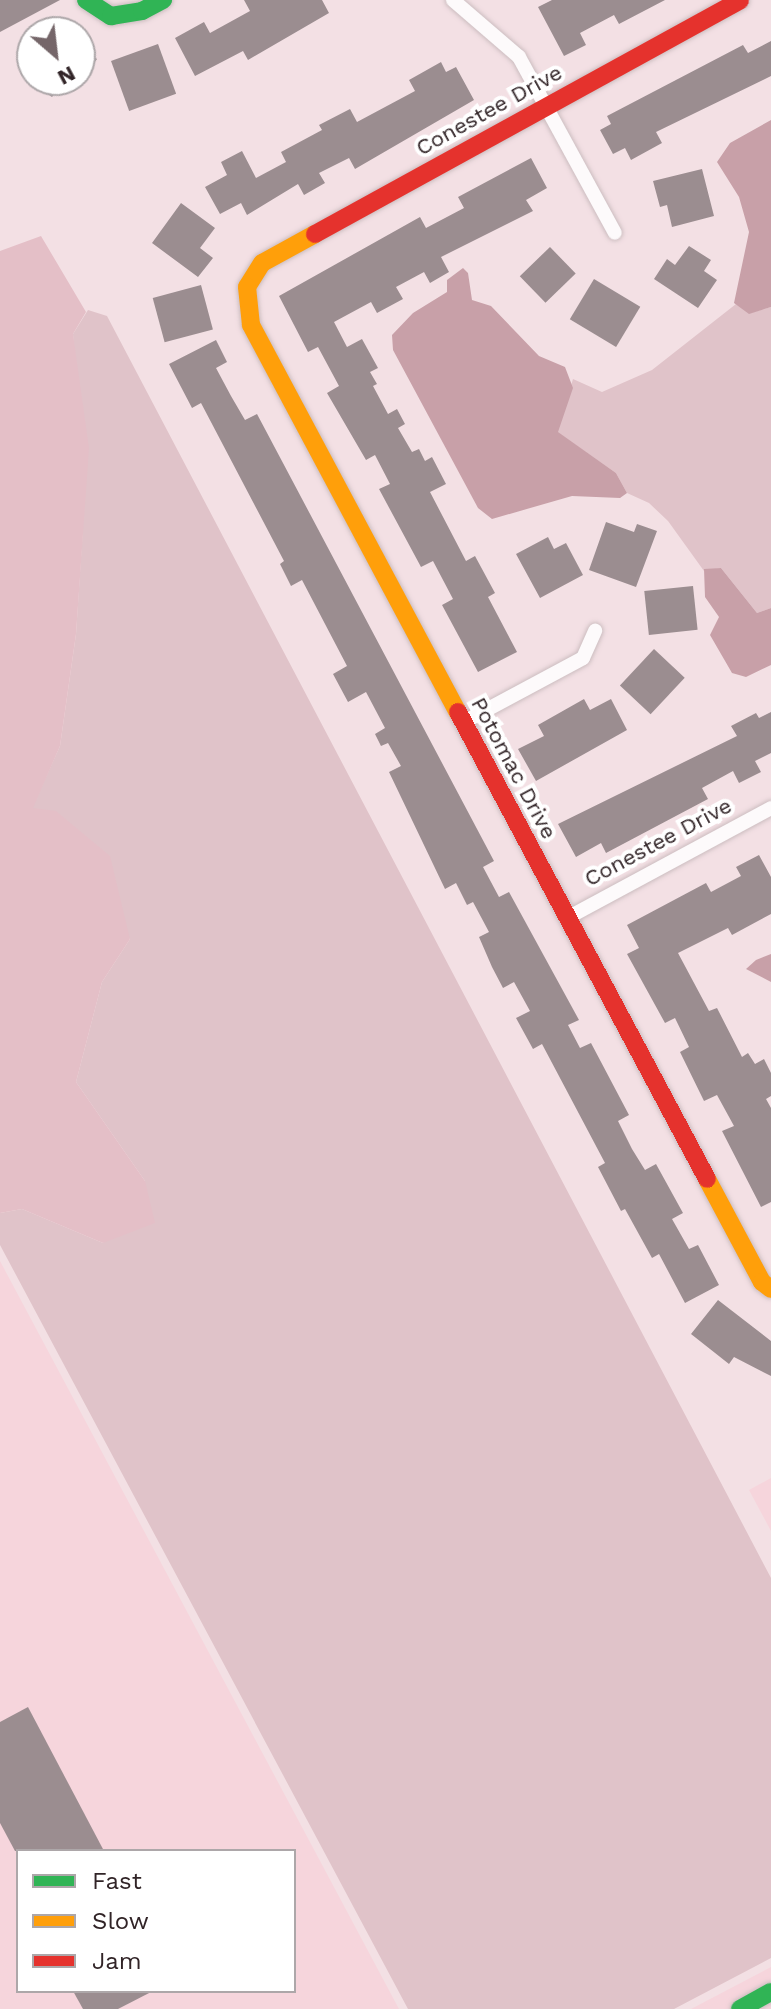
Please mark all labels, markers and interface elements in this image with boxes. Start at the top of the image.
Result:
north arrow [16,16,96,96]
street label: Conestee Drive [411,59,567,161]
text: N [53,61,80,91]
street label: Potomac Drive [466,693,562,843]
street label: Conestee Drive [580,792,736,892]
legend [16,1849,296,1993]
text: Fast [92,1867,142,1895]
text: Slow [92,1907,149,1935]
text: Jam [92,1947,142,1975]

